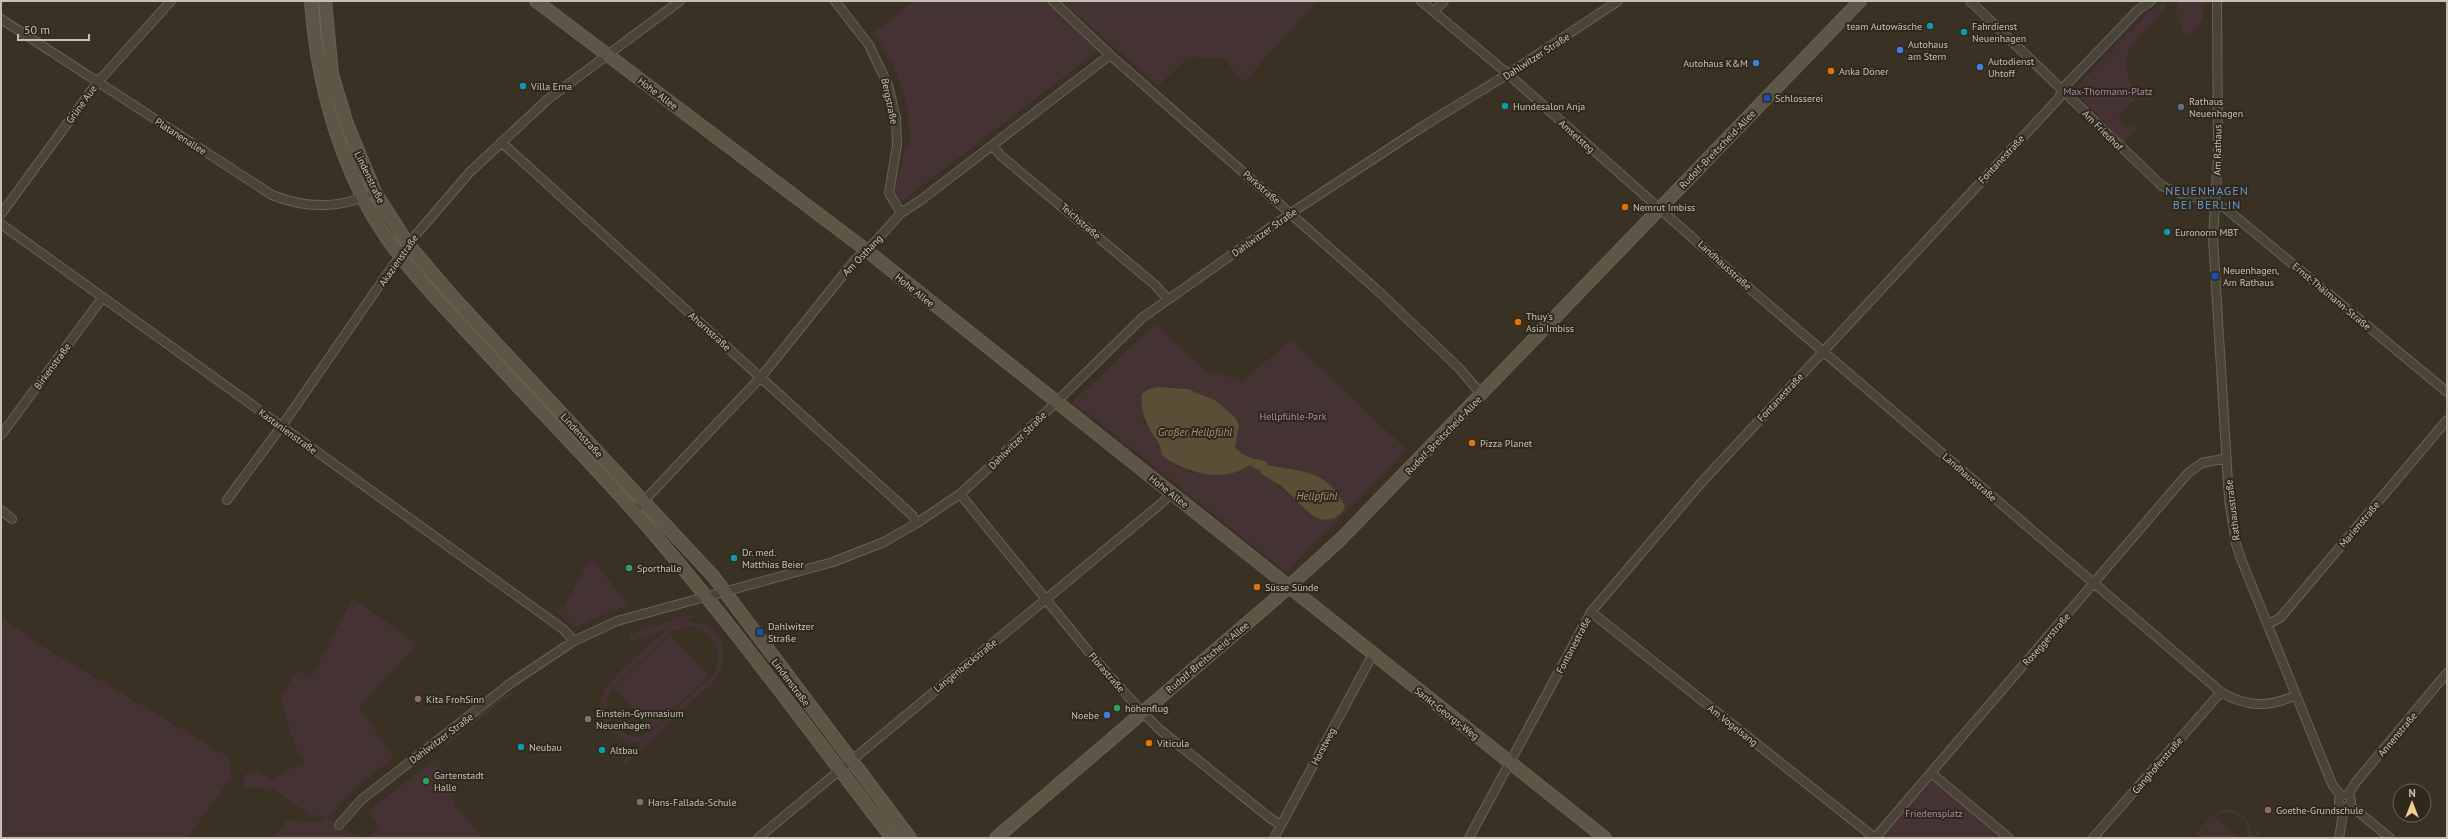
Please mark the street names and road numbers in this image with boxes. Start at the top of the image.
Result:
street label: Dahlwitzer Straße [1501,30,1572,83]
street label: Hohe Allee [635,74,680,113]
street label: Bergstraße [878,77,901,125]
street label: Grüne Aue [63,83,100,126]
street label: Rudolf-Breitscheid-Allee [1676,107,1758,192]
street label: Am Friedhof [2080,107,2126,154]
street label: Platanenallee [153,115,209,158]
street label: Amselsteg [1556,117,1597,156]
street label: Am Rathaus [2211,124,2224,176]
street label: Fontanestraße [1976,132,2027,186]
street label: Lindenstraße [351,149,388,205]
street label: Parkstraße [1240,168,1283,207]
street label: Teichstraße [1058,200,1103,242]
street label: Dahlwitzer Straße [1229,205,1299,260]
street label: Akazienstraße [376,232,421,289]
street label: Am Osthang [839,232,885,279]
street label: Landhausstraße [1695,238,1754,293]
street label: Ernst-Thälmann-Straße [2290,260,2374,333]
street label: Hohe Allee [892,271,937,310]
street label: Ahornstraße [686,309,734,354]
street label: Birkenstraße [31,341,74,392]
street label: Fontanestraße [1755,370,1806,424]
street label: Rudolf-Breitscheid-Allee [1402,393,1484,478]
street label: Kastanienstraße [256,406,319,457]
street label: Dahlwitzer Straße [986,409,1049,472]
street label: Lindenstraße [558,410,606,460]
street label: Landhausstraße [1940,450,2000,505]
street label: Hohe Allee [1146,472,1191,511]
street label: Rathausstraße [2222,479,2243,541]
street label: Marienstraße [2336,499,2383,550]
street label: Roseggerstraße [2020,610,2073,669]
street label: Fontanestraße [1553,615,1594,676]
street label: Rudolf-Breitscheid-Allee [1163,619,1252,696]
street label: Langenbeckstraße [931,636,1000,695]
street label: Florastraße [1086,650,1128,695]
street label: Lindenstraße [768,656,813,709]
street label: Sankt-Georgs-Weg [1412,684,1482,743]
street label: Am Vogelsang [1705,702,1760,749]
street label: Annenstraße [2375,709,2420,759]
street label: Dahlwitzer Straße [407,710,476,767]
street label: Horstweg [1308,725,1339,767]
street label: Ganghoferstraße [2129,734,2186,796]

